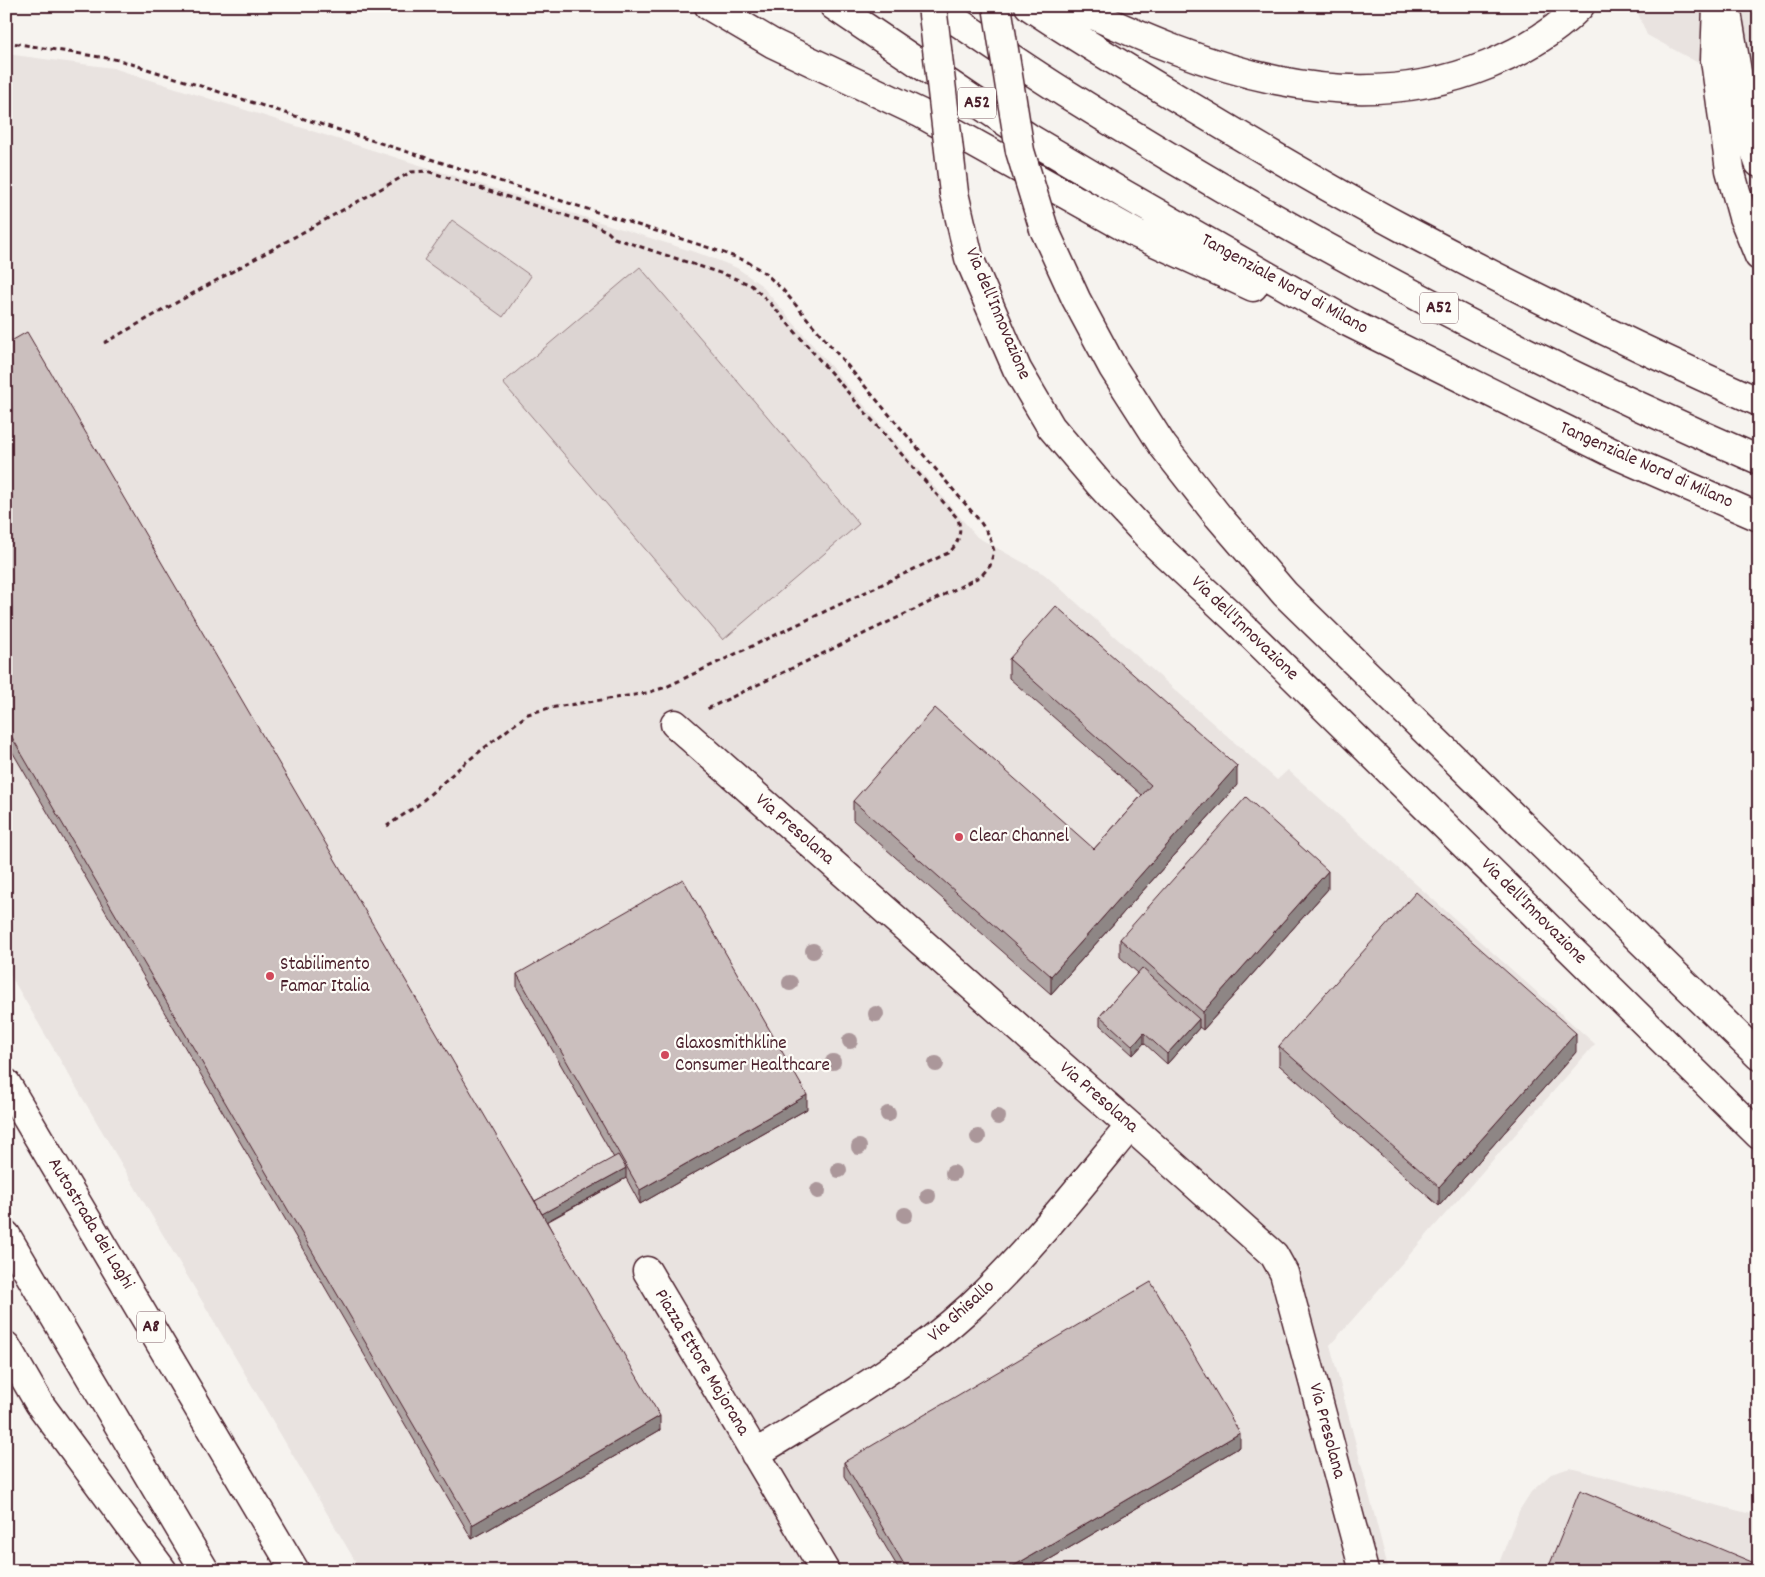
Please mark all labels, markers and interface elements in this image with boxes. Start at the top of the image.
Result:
road number: A52 [958,88,996,119]
street label: Tangenziale Nord di Milano [1195,228,1373,342]
street label: Via dell'Innovazione [957,244,1037,384]
road number: A52 [1420,292,1458,324]
street label: Tangenziale Nord di Milano [1555,415,1737,517]
street label: Via dell'Innovazione [1184,570,1304,688]
street label: Via Presolana [748,788,840,873]
place label: Clear Channel [969,824,1069,851]
marker: Clear Channel [953,831,965,843]
street label: Via dell'Innovazione [1474,853,1592,971]
place label: Stabilimento Famar Italia [280,952,371,1001]
marker: Stabilimento Famar Italia [264,970,276,982]
place label: Glaxosmithkline Consumer Healthcare [675,1031,830,1080]
marker: Glaxosmithkline Consumer Healthcare [659,1049,671,1061]
street label: Via Presolana [1052,1056,1144,1141]
street label: Autostrada dei Laghi [40,1153,140,1295]
street label: Via Ghisallo [922,1275,1002,1349]
street label: Piazza Ettore Majorana [646,1285,756,1442]
road number: A8 [137,1311,165,1342]
street label: Via Presolana [1300,1380,1352,1483]

